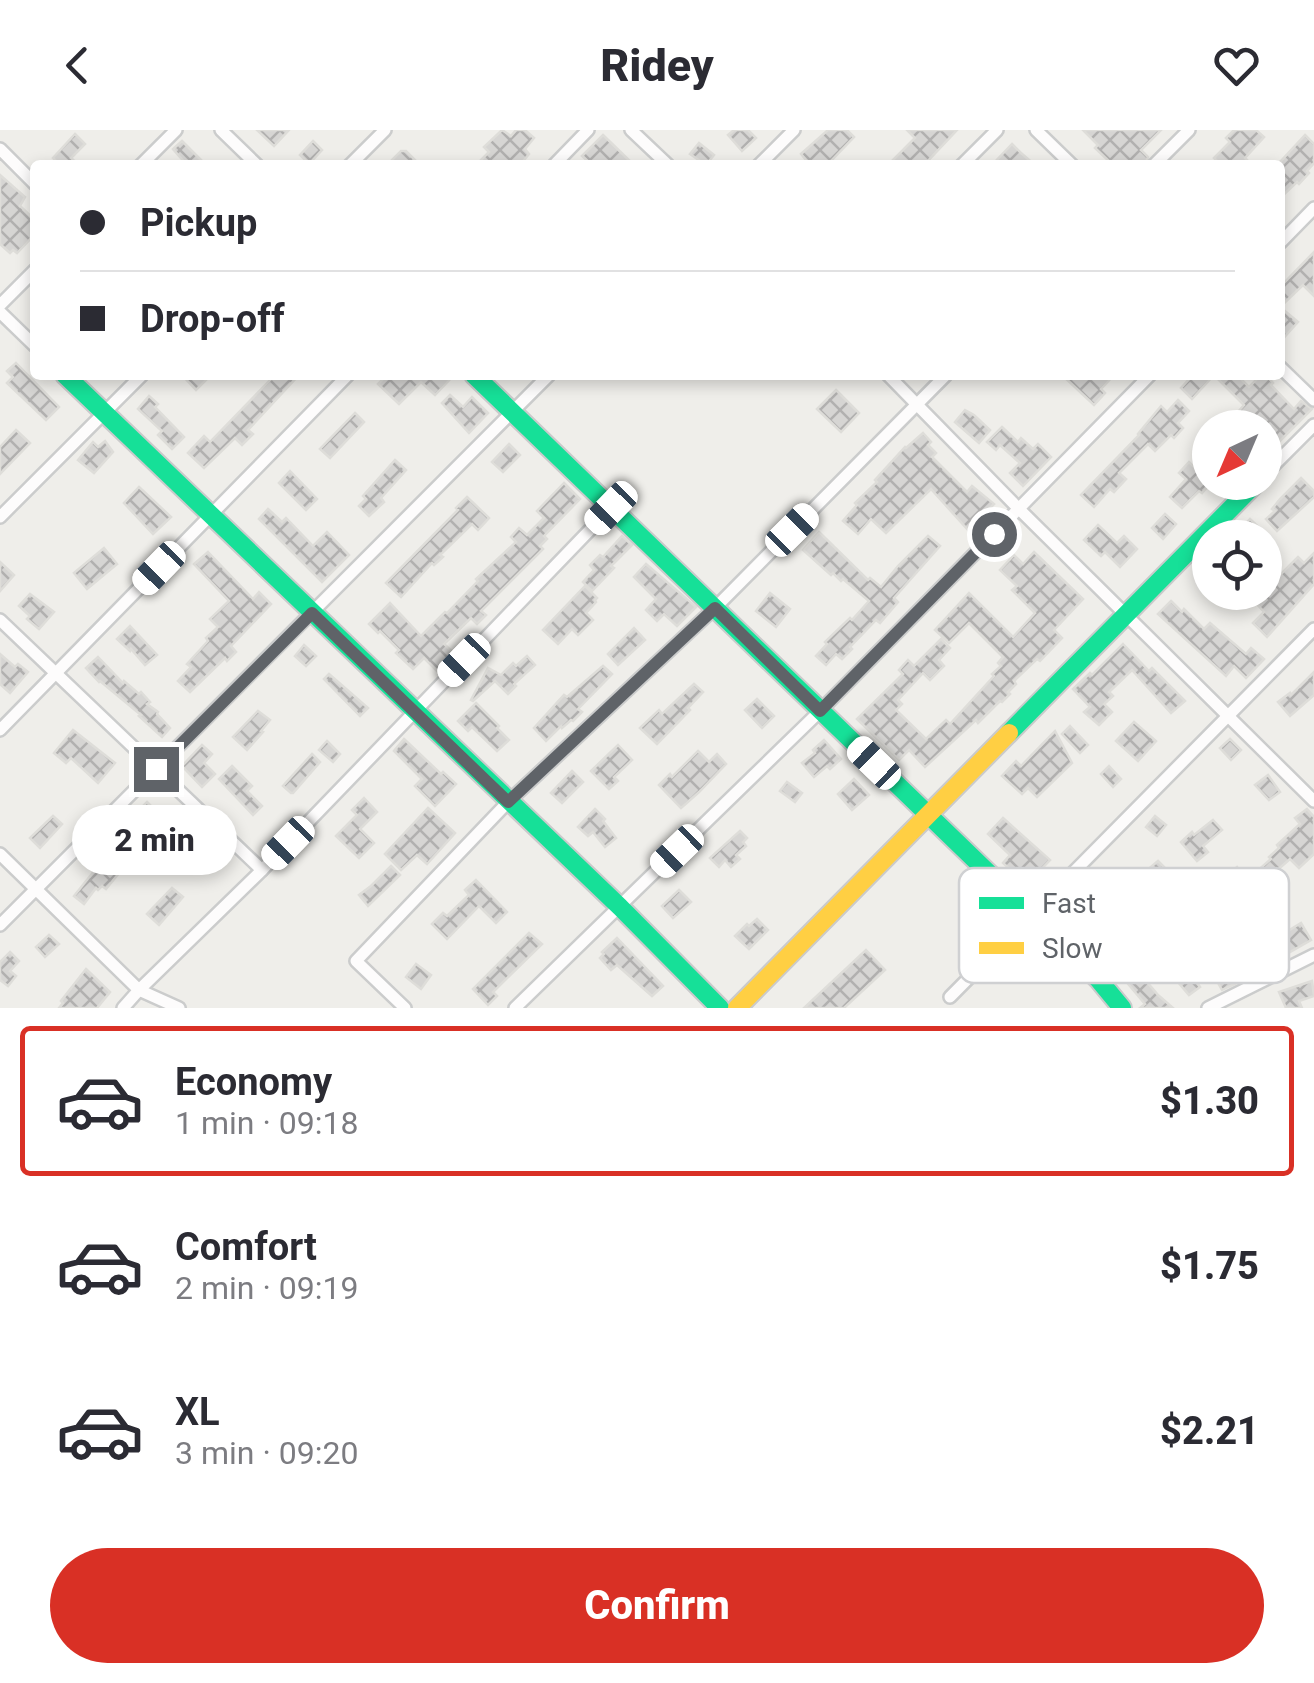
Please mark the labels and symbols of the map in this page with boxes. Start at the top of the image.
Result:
north arrow [1192,410,1282,500]
car [579,476,643,540]
car [760,498,824,562]
route start [972,512,1017,557]
car [127,536,191,600]
car [432,628,496,692]
car [842,731,906,795]
route end [134,747,179,792]
callout: 2 min [74,804,238,874]
car [256,811,320,875]
car [645,819,709,883]
legend [959,868,1289,983]
text: Fast [1042,887,1096,920]
text: Slow [1042,932,1102,965]

